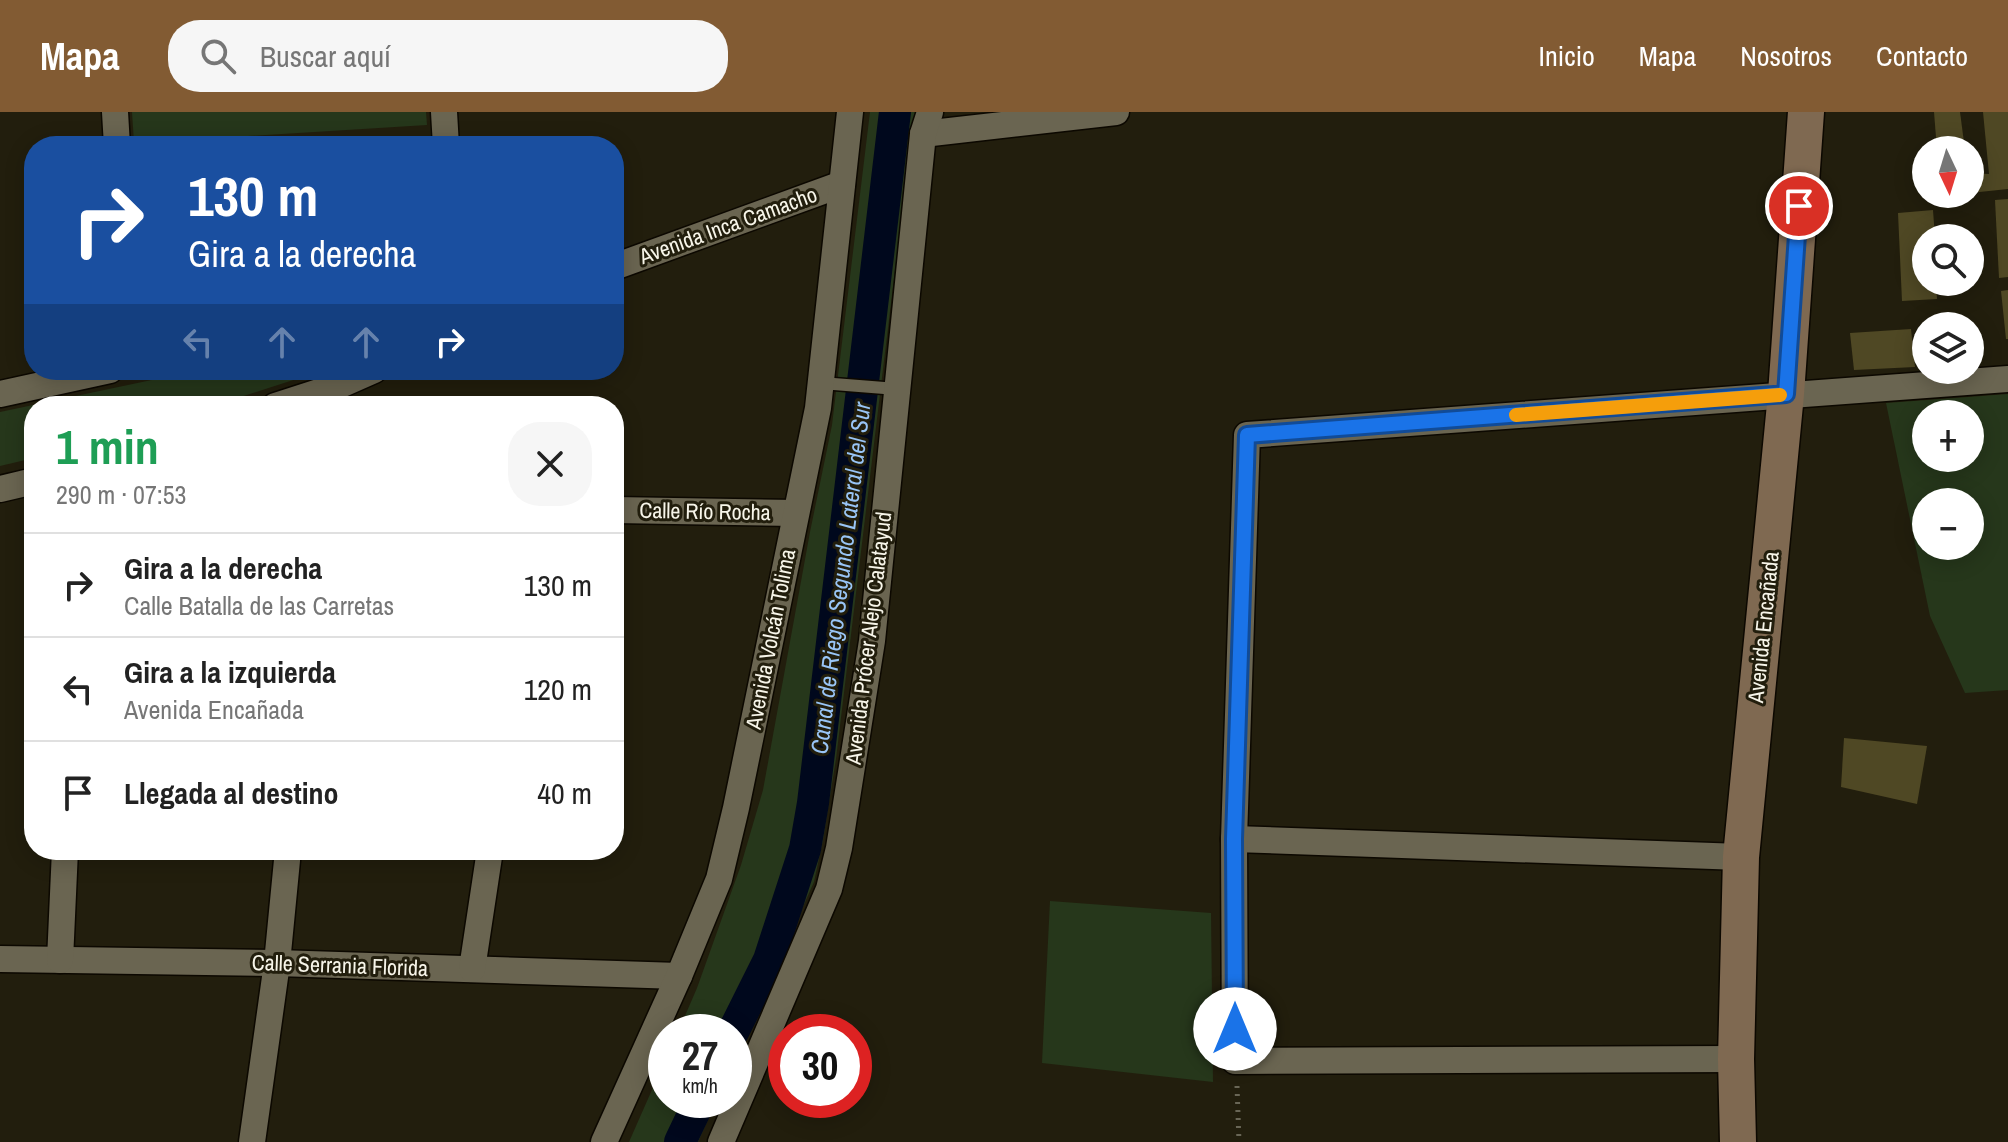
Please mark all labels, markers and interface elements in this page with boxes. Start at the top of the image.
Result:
search box [168,20,728,92]
text: Mapa [40,31,120,82]
icon: search [196,34,240,78]
text: Buscar aquí [260,36,391,76]
text: Inicio [1539,37,1595,75]
text: Mapa [1639,37,1696,75]
text: Nosotros [1740,37,1832,75]
text: Contacto [1876,37,1968,75]
north arrow [1912,136,1984,208]
map controls [1912,136,1984,560]
text: 130 m [188,158,318,233]
icon: right [56,168,160,272]
pin [1765,172,1833,240]
street label: Avenida Inca Camacho [634,179,821,271]
icon: arrive [1777,184,1821,228]
button: search [1912,224,1984,296]
text: Gira a la derecha [188,230,416,278]
button: layers [1912,312,1984,384]
icon: left [176,320,220,364]
icon: ahead [260,320,304,364]
icon: ahead [344,320,388,364]
icon: right [428,320,472,364]
water label: Canal de Riego Segundo Lateral del Sur [803,399,878,756]
button: + [1912,400,1984,472]
text: 1 min [56,414,159,479]
button: close [508,422,592,506]
text: 290 m · 07:53 [56,477,186,512]
button: − [1912,488,1984,560]
street label: Calle Río Rocha [639,495,771,527]
street label: Avenida Prócer Alejo Calatayud [837,510,898,767]
street label: Avenida Volcán Tolima [738,546,802,733]
text: Gira a la derecha [124,548,322,588]
street label: Avenida Encañada [1740,550,1786,705]
icon: right [56,563,100,607]
text: 130 m [524,565,592,605]
text: Calle Batalla de las Carretas [124,588,394,623]
text: Gira a la izquierda [124,652,336,692]
icon: left [56,667,100,711]
text: 120 m [524,669,592,709]
text: Avenida Encañada [124,692,304,727]
icon: arrive [56,771,100,815]
text: Llegada al destino [124,773,339,813]
text: 40 m [537,773,592,813]
street label: Calle Serrania Florida [251,947,429,983]
position arrow [1193,987,1277,1071]
speed limit sign: 30 [768,1014,872,1118]
text: 27 [682,1029,718,1082]
text: km/h [682,1072,718,1099]

